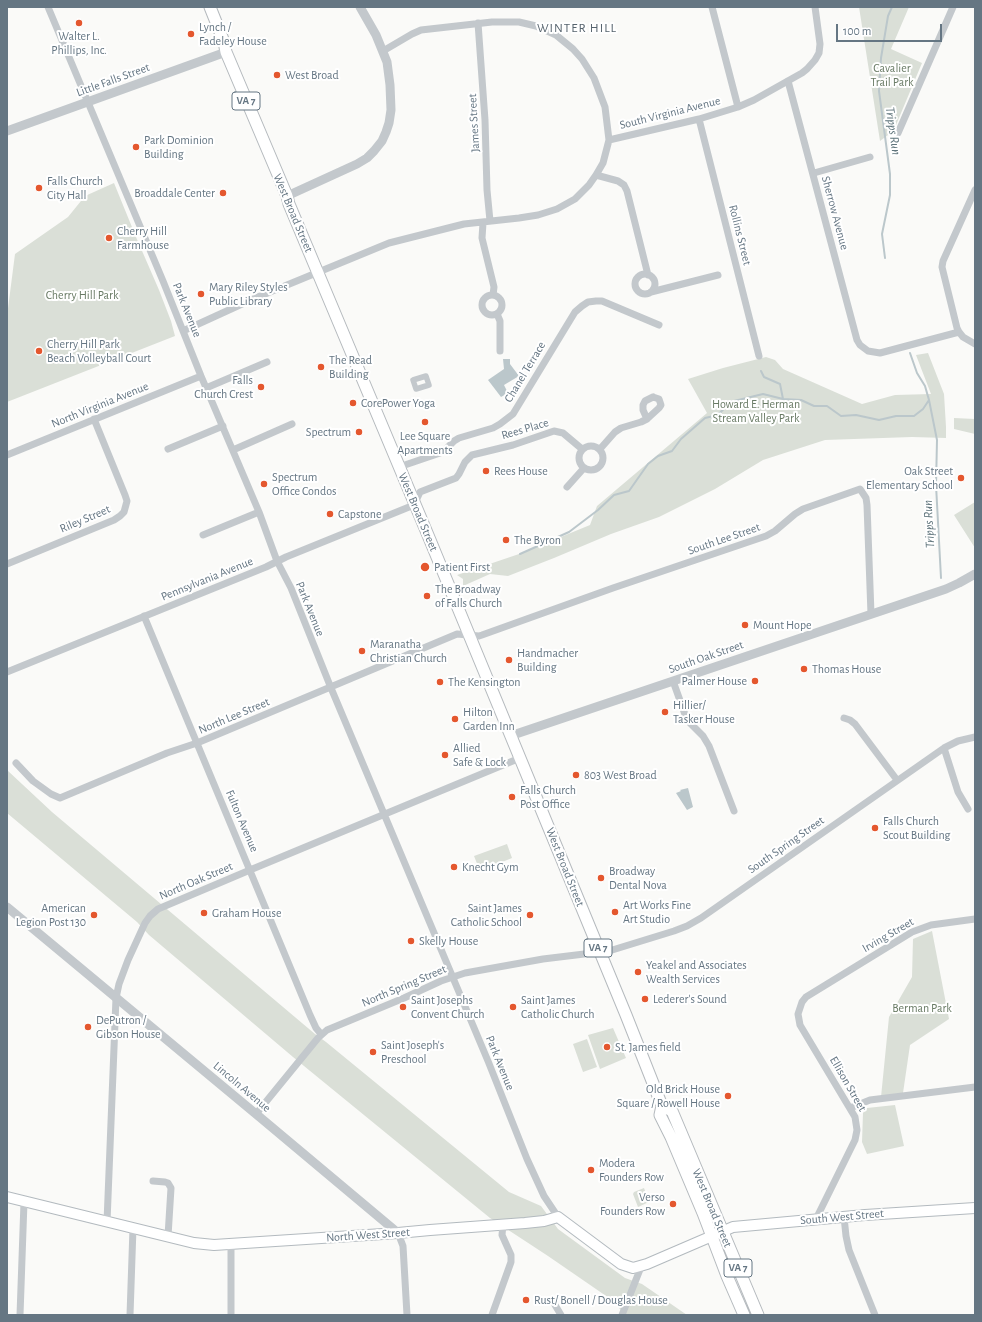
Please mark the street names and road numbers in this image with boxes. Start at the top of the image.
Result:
street label: Little Falls Street [74,60,152,100]
road number: VA 7 [232,92,260,110]
street label: James Street [465,93,483,153]
street label: South Virginia Avenue [618,94,722,132]
street label: West Broad Street [270,172,316,254]
street label: Sherrow Avenue [818,175,852,251]
street label: Rollins Street [726,203,754,267]
street label: Park Avenue [170,281,204,339]
street label: Chanel Terrace [501,339,549,405]
street label: North Virginia Avenue [49,379,151,431]
street label: Rees Place [500,415,550,443]
street label: West Broad Street [395,471,441,553]
street label: Riley Street [58,502,112,536]
street label: South Lee Street [686,520,762,558]
street label: Pennsylvania Avenue [159,554,255,604]
street label: Park Avenue [293,580,327,638]
street label: South Oak Street [667,637,745,677]
street label: North Lee Street [196,695,272,737]
street label: Fulton Avenue [222,788,262,854]
street label: South Spring Street [745,813,827,877]
street label: West Broad Street [543,825,587,909]
street label: North Oak Street [157,859,235,903]
street label: Irving Street [860,914,916,956]
road number: VA 7 [584,939,612,957]
street label: North Spring Street [360,962,448,1010]
street label: Park Avenue [483,1034,517,1092]
street label: Ellison Street [826,1054,870,1114]
street label: Lincoln Avenue [210,1059,274,1115]
street label: West Broad Street [689,1167,735,1249]
street label: South West Street [800,1206,884,1228]
street label: North West Street [326,1225,410,1245]
road number: VA 7 [724,1259,752,1277]

